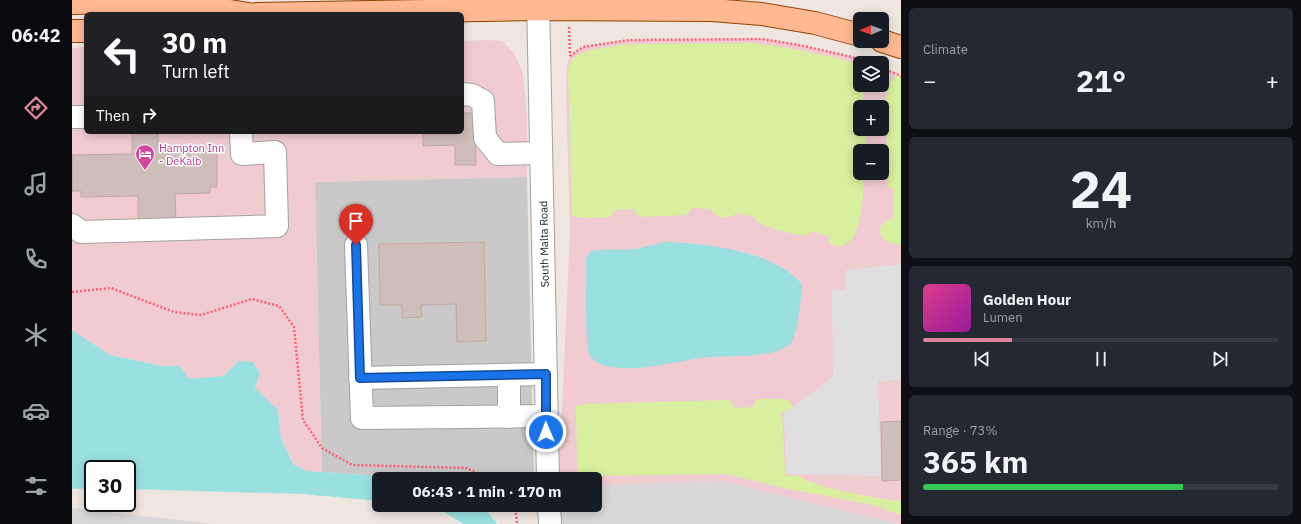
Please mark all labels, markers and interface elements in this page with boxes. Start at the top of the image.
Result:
north arrow [853,12,889,48]
map controls [853,12,889,180]
text: 06:42 [11,24,61,47]
text: 30 m [162,24,227,61]
icon: left [96,28,148,80]
text: Climate [923,41,968,58]
button: layers [853,56,889,92]
text: Turn left [162,60,230,83]
text: 21° [1076,61,1126,100]
text: − [923,66,936,95]
text: + [1266,66,1279,95]
icon: directions [22,94,50,122]
button: + [853,100,889,136]
icon: right [138,104,160,126]
text: Then [96,106,130,125]
place label: Hampton Inn - DeKalb [159,141,224,168]
hotel icon: Hampton Inn - DeKalb [134,143,156,171]
button: − [853,144,889,180]
text: 24 [1070,155,1132,222]
icon: music [22,170,50,198]
street label: South Malta Road [536,200,552,288]
pin [339,204,373,245]
icon: arrive [345,210,367,232]
text: km/h [1086,215,1116,232]
icon: phone [22,245,50,273]
text: Golden Hour [983,290,1071,309]
text: Lumen [983,309,1023,326]
icon: climate [22,321,50,349]
icon: previous [971,348,993,370]
icon: pause [1090,348,1112,370]
icon: next [1209,348,1231,370]
icon: car [22,397,50,425]
position arrow [525,411,567,453]
text: Range · 73% [923,422,997,439]
text: 365 km [923,442,1028,481]
speed limit sign: 30 [84,460,136,512]
icon: filters [22,472,50,500]
text: 06:43 · 1 min · 170 m [413,482,561,501]

